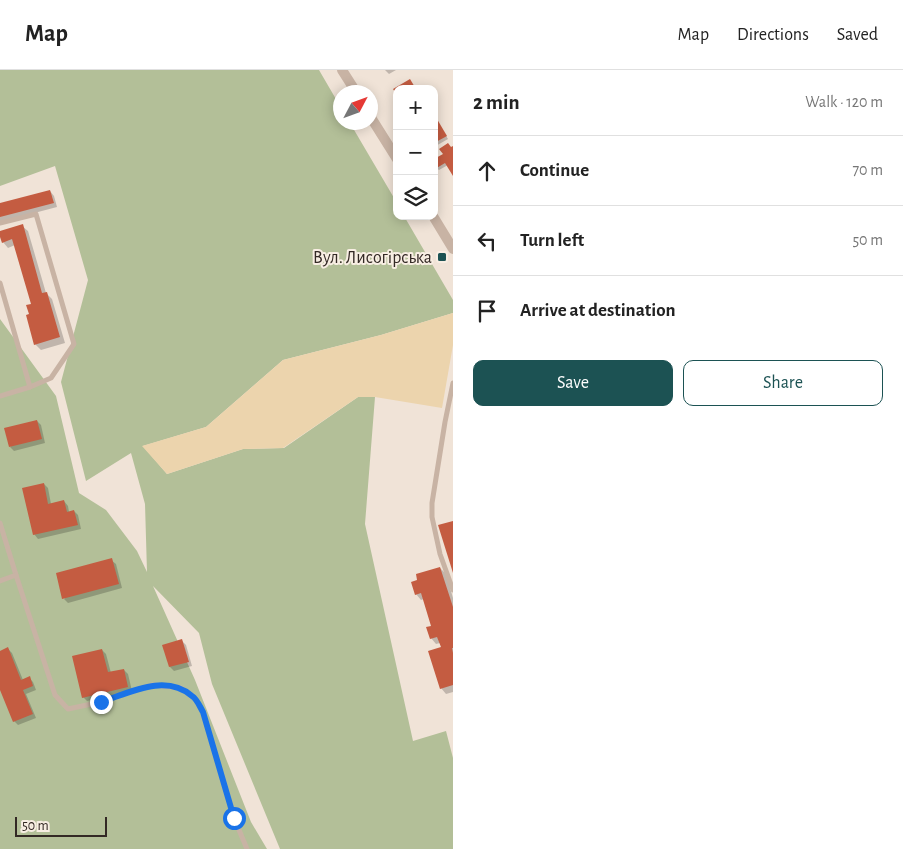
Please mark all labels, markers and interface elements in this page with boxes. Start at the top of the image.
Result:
text: Map [25,22,68,46]
text: Map [678,26,709,44]
text: Directions [737,26,809,44]
text: Saved [837,26,878,44]
north arrow [333,85,378,130]
map controls [393,85,438,220]
button: + [393,85,438,130]
text: 2 min [473,92,520,113]
text: Walk · 120 m [805,94,883,110]
button: − [393,130,438,175]
icon: ahead [473,157,501,185]
text: Continue [520,161,589,180]
text: 70 m [852,162,883,178]
button: layers [393,175,438,220]
icon: left [473,227,501,255]
text: Turn left [520,231,584,250]
text: 50 m [852,232,883,248]
place label: Вул. Лисогірська [313,249,432,267]
marker: Вул. Лисогірська [436,251,448,263]
icon: arrive [473,297,501,325]
text: Arrive at destination [520,301,676,320]
button: Save [473,360,673,406]
button: Share [683,360,883,406]
route end [90,691,113,714]
route start [223,807,246,830]
scale bar [15,814,108,837]
text: 50 m [22,819,49,833]

